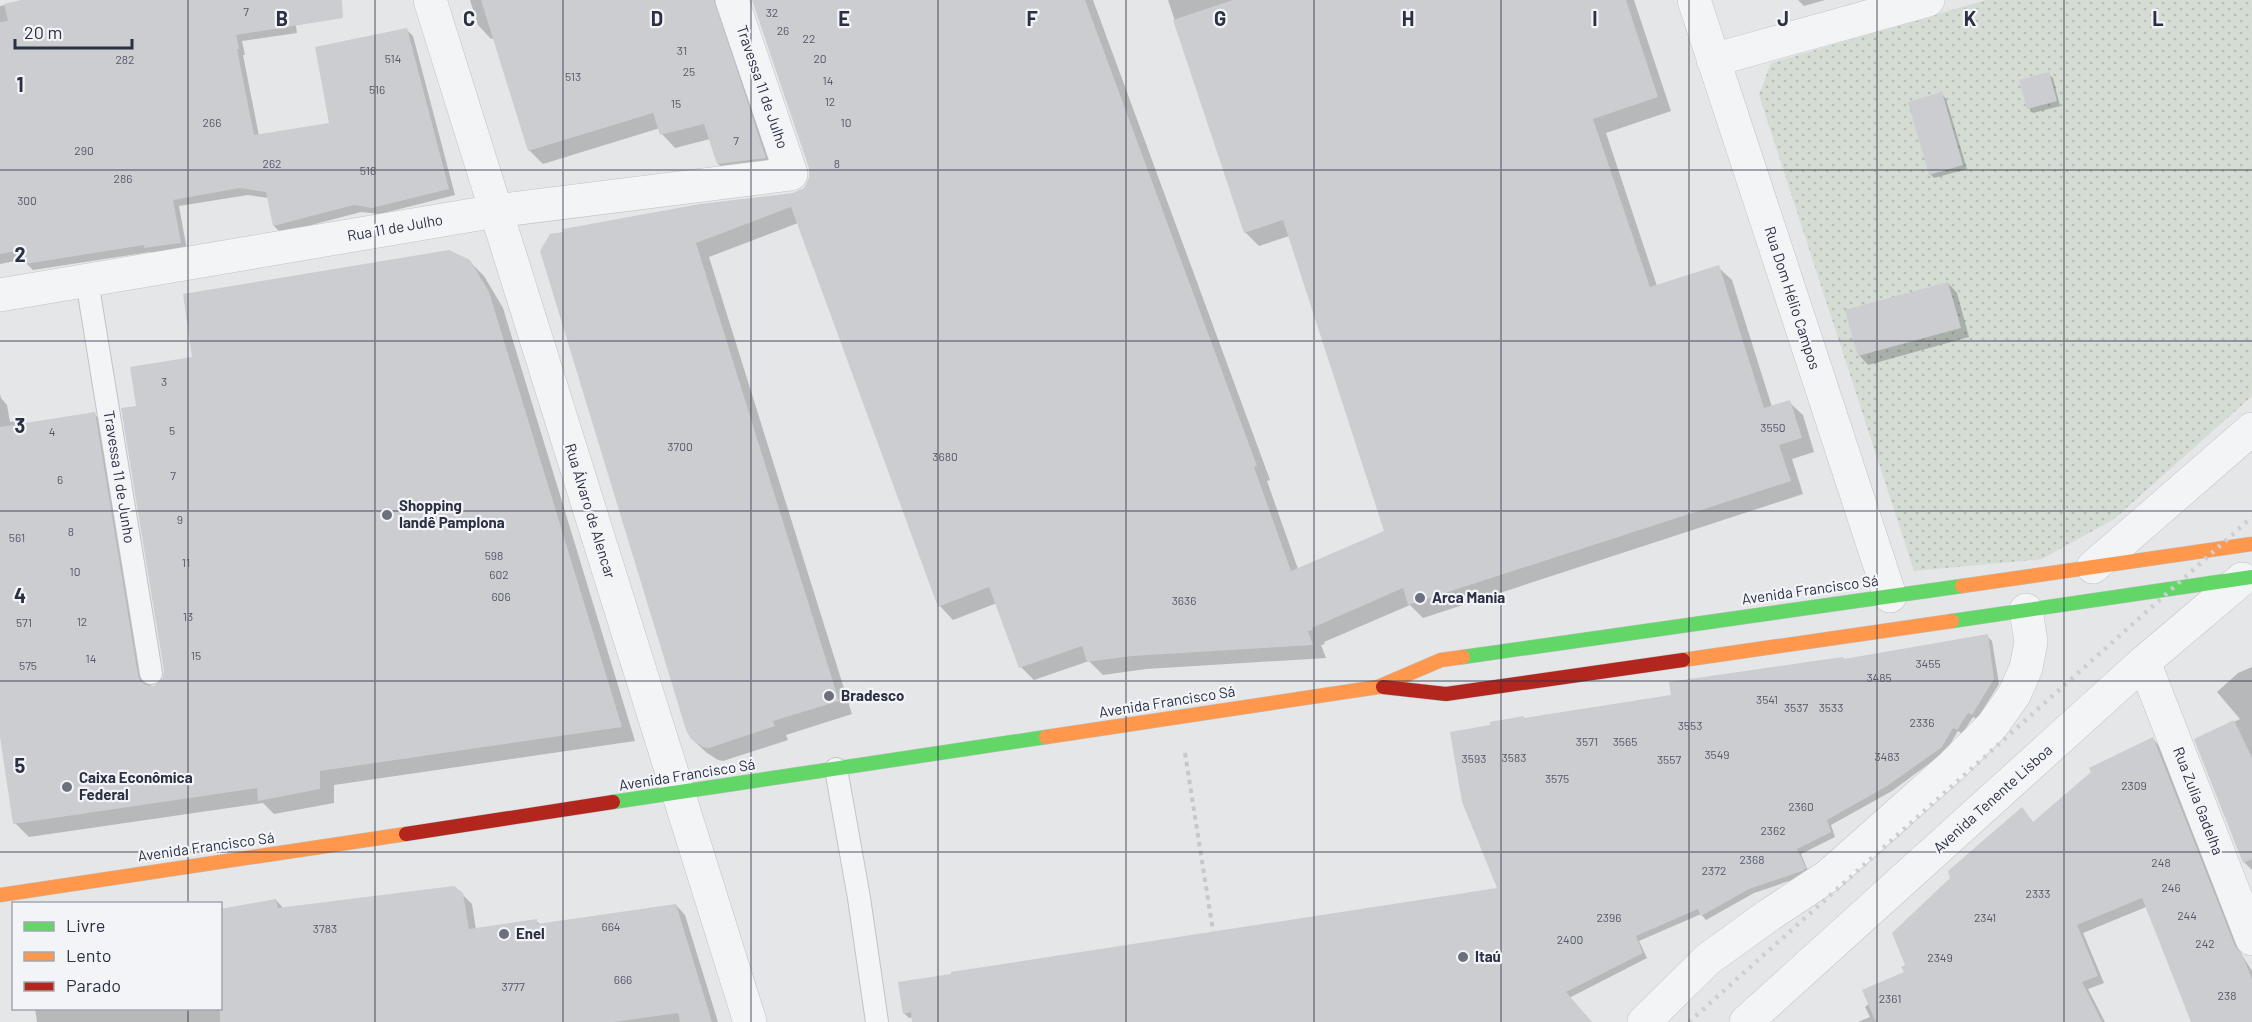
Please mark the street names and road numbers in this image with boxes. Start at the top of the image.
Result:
street label: Travessa 11 de Julho [733,23,793,151]
street label: Rua 11 de Julho [346,210,444,244]
street label: Rua Dom Hélio Campos [1761,224,1825,372]
street label: Travessa 11 de Junho [101,409,139,544]
street label: Rua Álvaro de Alencar [562,441,620,581]
street label: Avenida Francisco Sá [1740,571,1879,608]
street label: Avenida Francisco Sá [1097,681,1236,721]
street label: Avenida Tenente Lisboa [1929,740,2055,856]
street label: Rua Zulia Gadelha [2170,744,2228,857]
street label: Avenida Francisco Sá [617,754,756,794]
street label: Avenida Francisco Sá [136,828,275,865]

